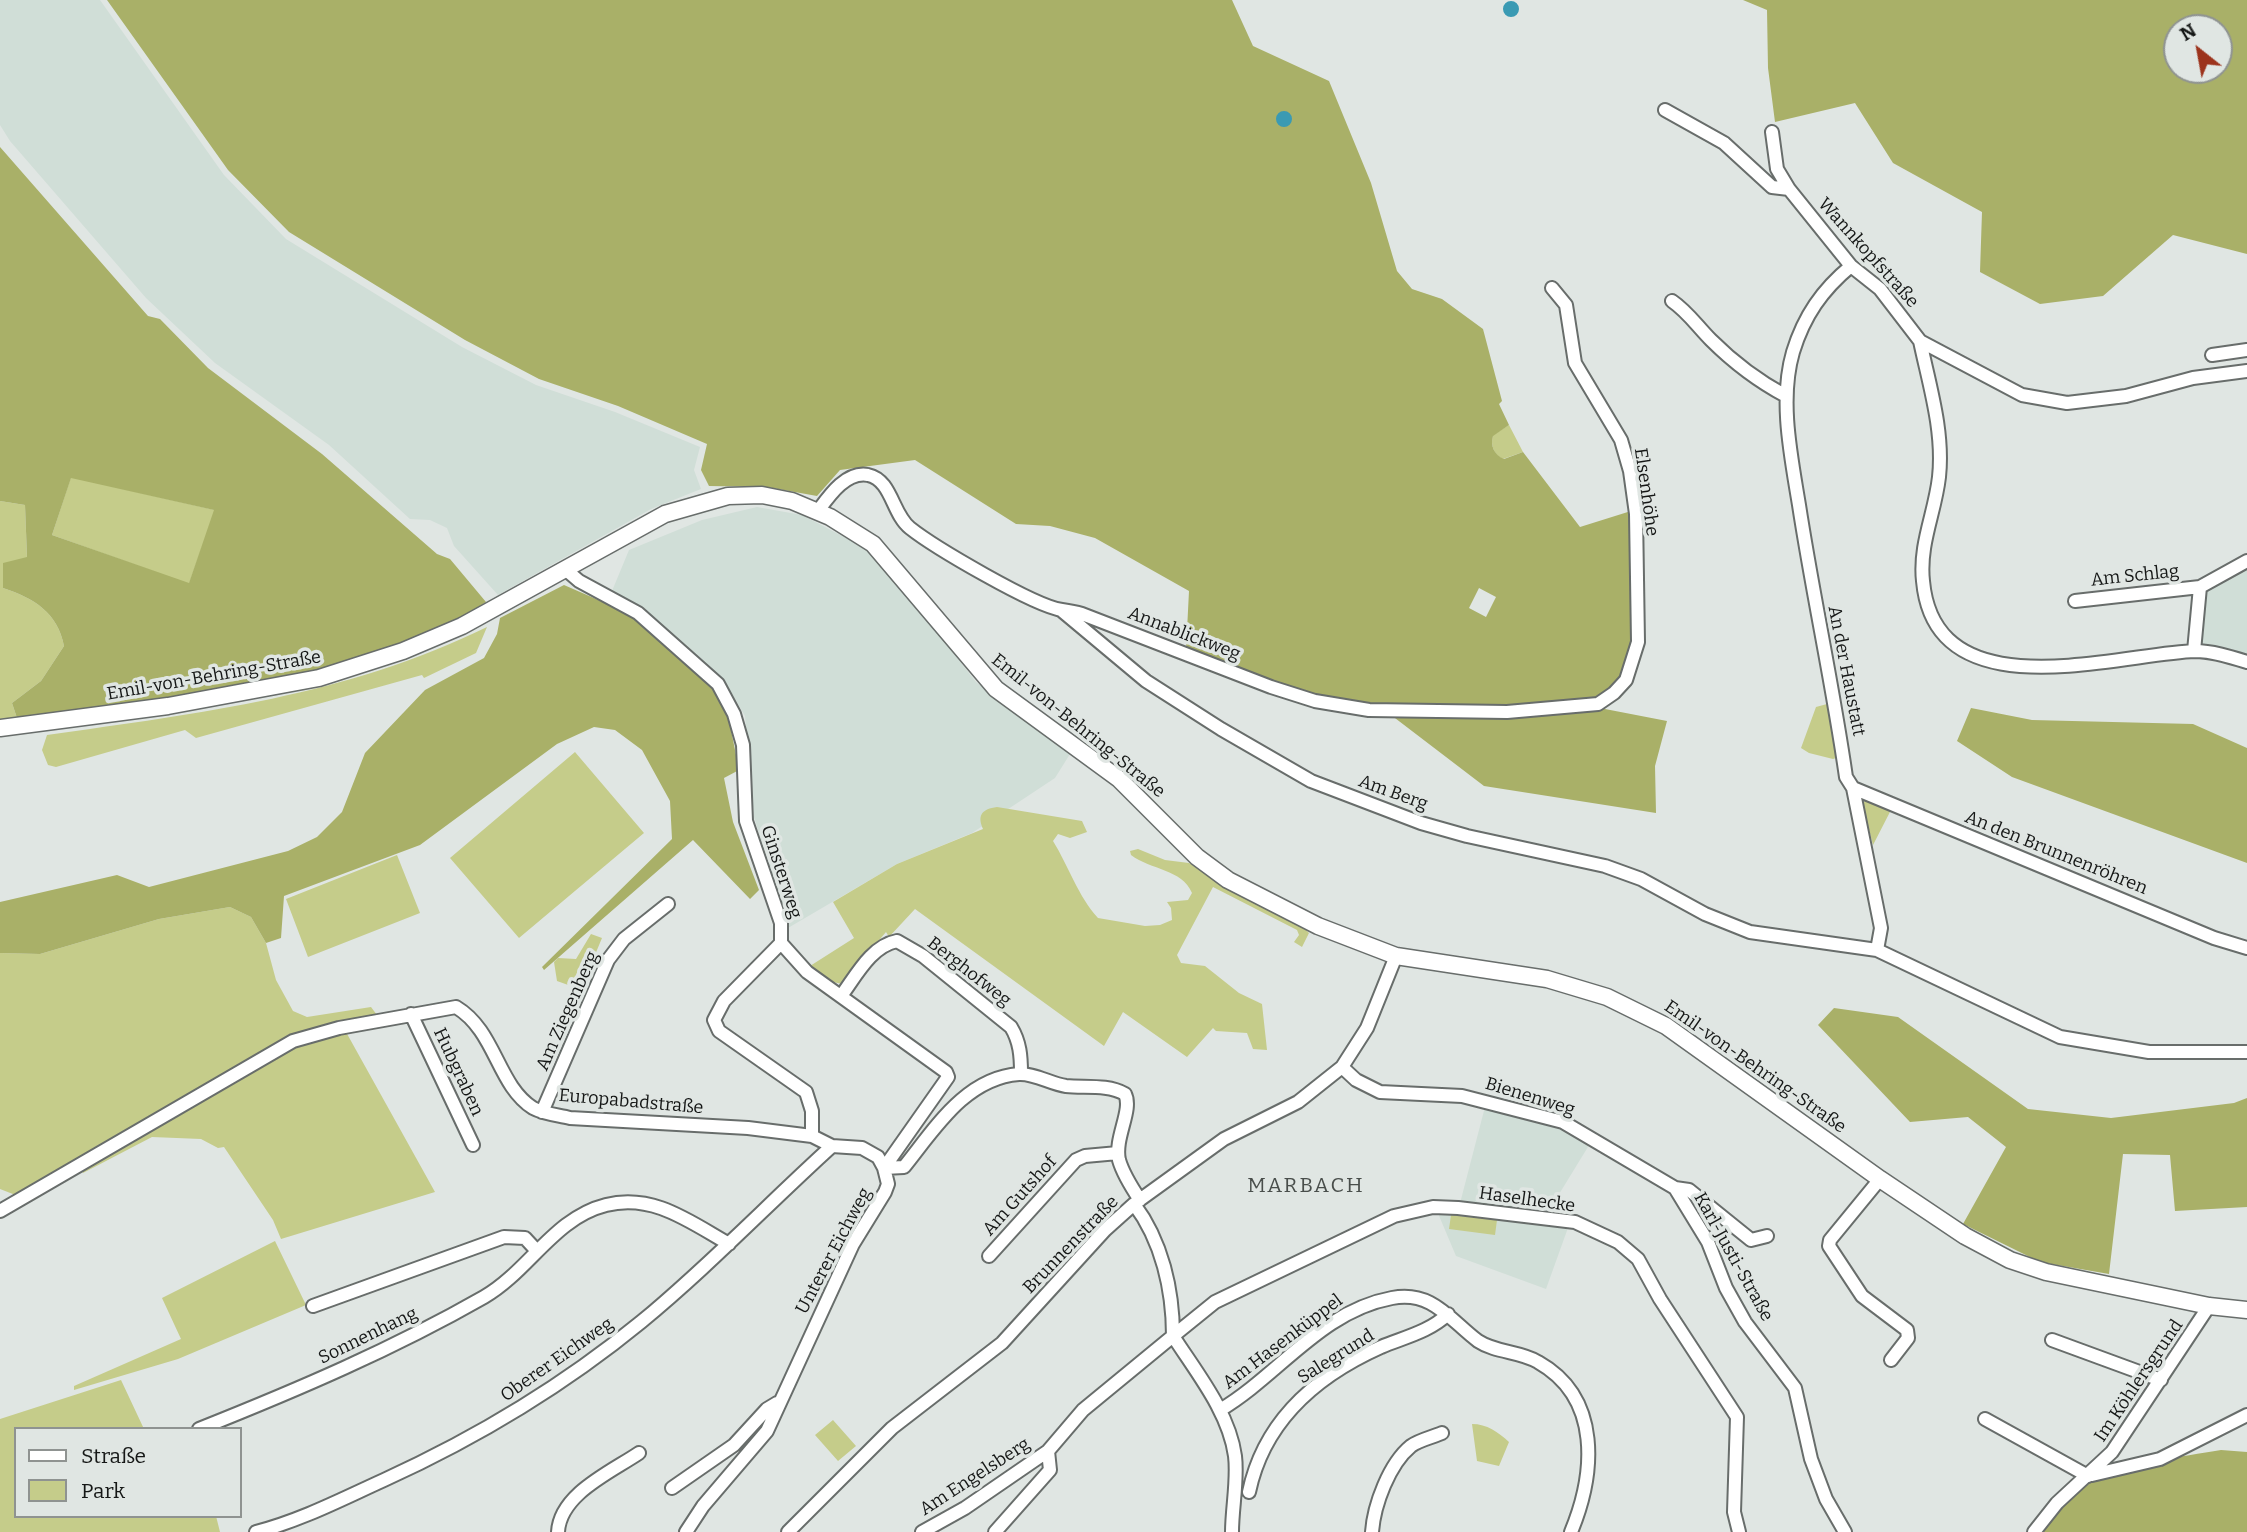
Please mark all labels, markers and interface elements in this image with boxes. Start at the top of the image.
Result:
north arrow [2163,14,2233,84]
text: N [2176,19,2200,46]
street label: Wannkopfstraße [1813,194,1923,312]
street label: Elsenhöhe [1629,447,1663,537]
street label: Am Schlag [2090,561,2180,591]
street label: Annablickweg [1125,603,1243,665]
street label: An der Haustatt [1823,604,1869,738]
street label: Emil-von-Behring-Straße [105,647,323,705]
street label: Emil-von-Behring-Straße [987,649,1169,803]
street label: Am Berg [1355,771,1431,815]
street label: An den Brunnenröhren [1962,806,2150,900]
street label: Ginsterweg [756,823,806,921]
street label: Berghofweg [923,933,1015,1011]
street label: Am Ziegenberg [532,948,604,1074]
street label: Emil-von-Behring-Straße [1660,996,1850,1138]
street label: Hubgraben [428,1025,488,1119]
street label: Bienenweg [1483,1073,1577,1121]
street label: Europabadstraße [558,1085,704,1119]
street label: Am Gutshof [978,1152,1062,1240]
district label: MARBACH [1248,1173,1364,1199]
street label: Haselhecke [1478,1183,1576,1217]
street label: Unterer Eichweg [792,1184,876,1318]
street label: Karl-Justi-Straße [1689,1189,1777,1325]
street label: Brunnenstraße [1019,1191,1123,1299]
street label: Am Hasenküppel [1219,1290,1347,1394]
street label: Sonnenhang [315,1303,421,1369]
street label: Oberer Eichweg [497,1313,617,1407]
street label: Im Köhlersgrund [2090,1316,2188,1446]
street label: Salegrund [1294,1325,1378,1389]
legend [14,1427,242,1518]
street label: Am Engelsberg [916,1433,1034,1521]
text: Straße [81,1443,146,1469]
text: Park [81,1478,125,1504]

